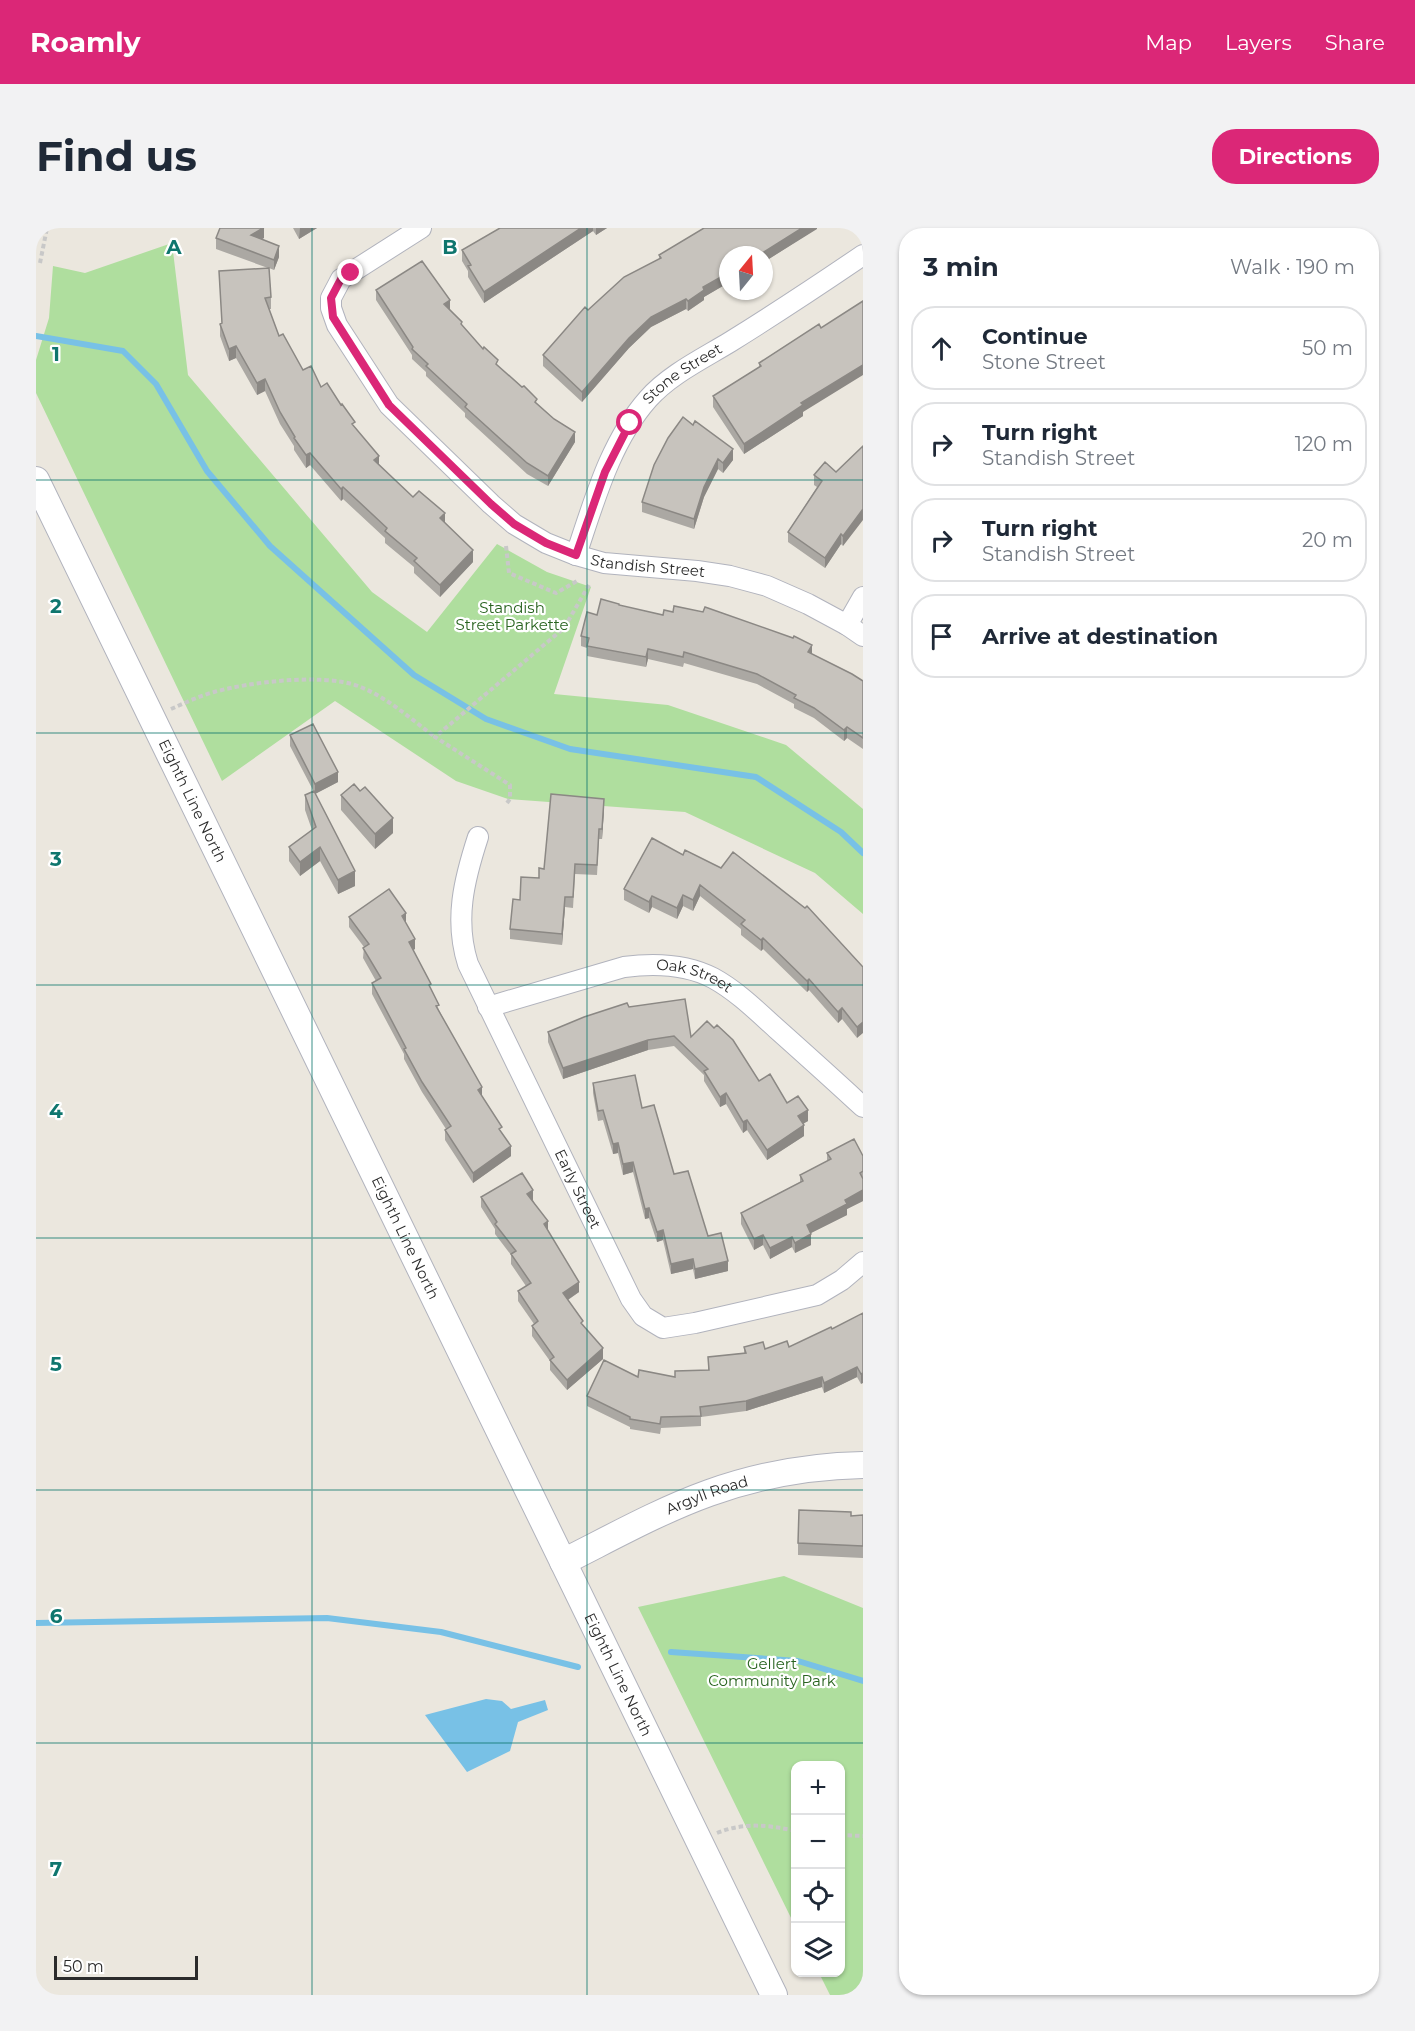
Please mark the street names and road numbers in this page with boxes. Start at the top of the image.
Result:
street label: Stone Street [638,339,725,408]
street label: Standish Street [588,550,707,581]
street label: Eighth Line North [155,736,231,865]
street label: Oak Street [656,955,736,997]
street label: Early Street [551,1146,605,1232]
street label: Eighth Line North [368,1173,444,1302]
street label: Argyll Road [663,1471,750,1519]
street label: Eighth Line North [580,1610,657,1739]

